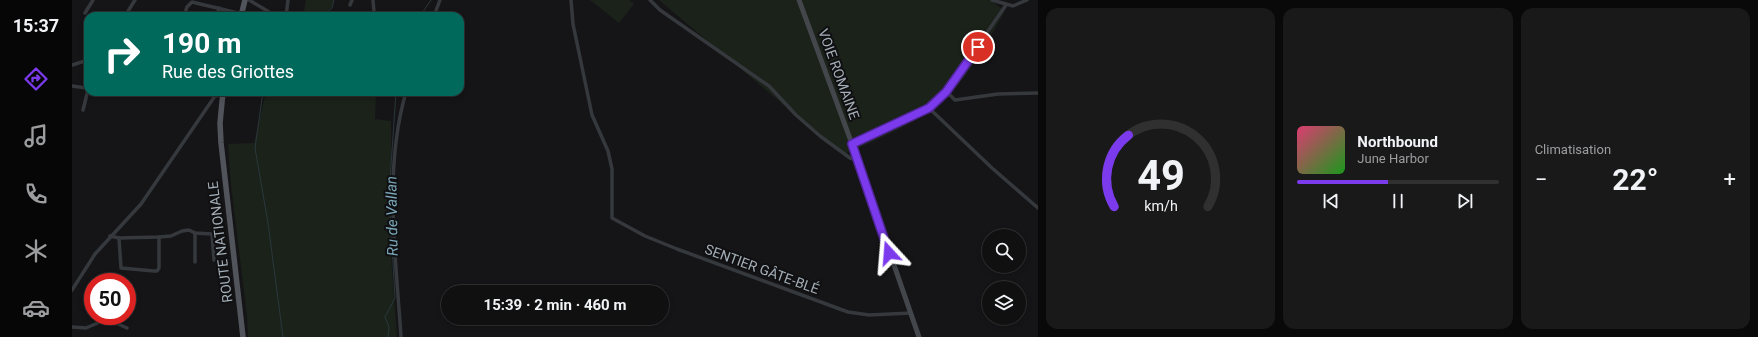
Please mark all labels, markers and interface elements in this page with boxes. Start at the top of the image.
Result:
text: 15:37 [13,15,59,36]
text: 190 m [162,27,241,60]
street label: VOIE ROMAINE [815,27,863,121]
icon: right [96,28,148,80]
pin [961,30,995,64]
icon: arrive [967,36,989,58]
text: Rue des Griottes [162,61,294,82]
icon: directions [22,65,50,93]
icon: music [22,122,50,150]
text: Northbound [1357,133,1438,151]
text: Climatisation [1535,142,1611,157]
text: 49 [1137,150,1185,199]
text: June Harbor [1357,151,1429,166]
text: 22° [1612,162,1658,197]
text: − [1535,167,1547,192]
text: + [1724,167,1736,192]
water label: Ru de Vallan [382,176,402,256]
icon: phone [22,180,50,208]
street label: ROUTE NATIONALE [205,180,235,304]
icon: previous [1320,190,1342,212]
icon: pause [1387,190,1409,212]
icon: next [1454,190,1476,212]
text: km/h [1144,197,1177,213]
map controls [982,229,1026,325]
button: search [982,229,1026,273]
position arrow [868,232,910,274]
icon: climate [22,237,50,265]
street label: SENTIER GÂTE-BLÉ [703,240,822,297]
speed limit sign: 50 [84,273,136,325]
button: layers [982,281,1026,325]
icon: car [22,294,50,322]
text: 15:39 · 2 min · 460 m [484,296,626,314]

